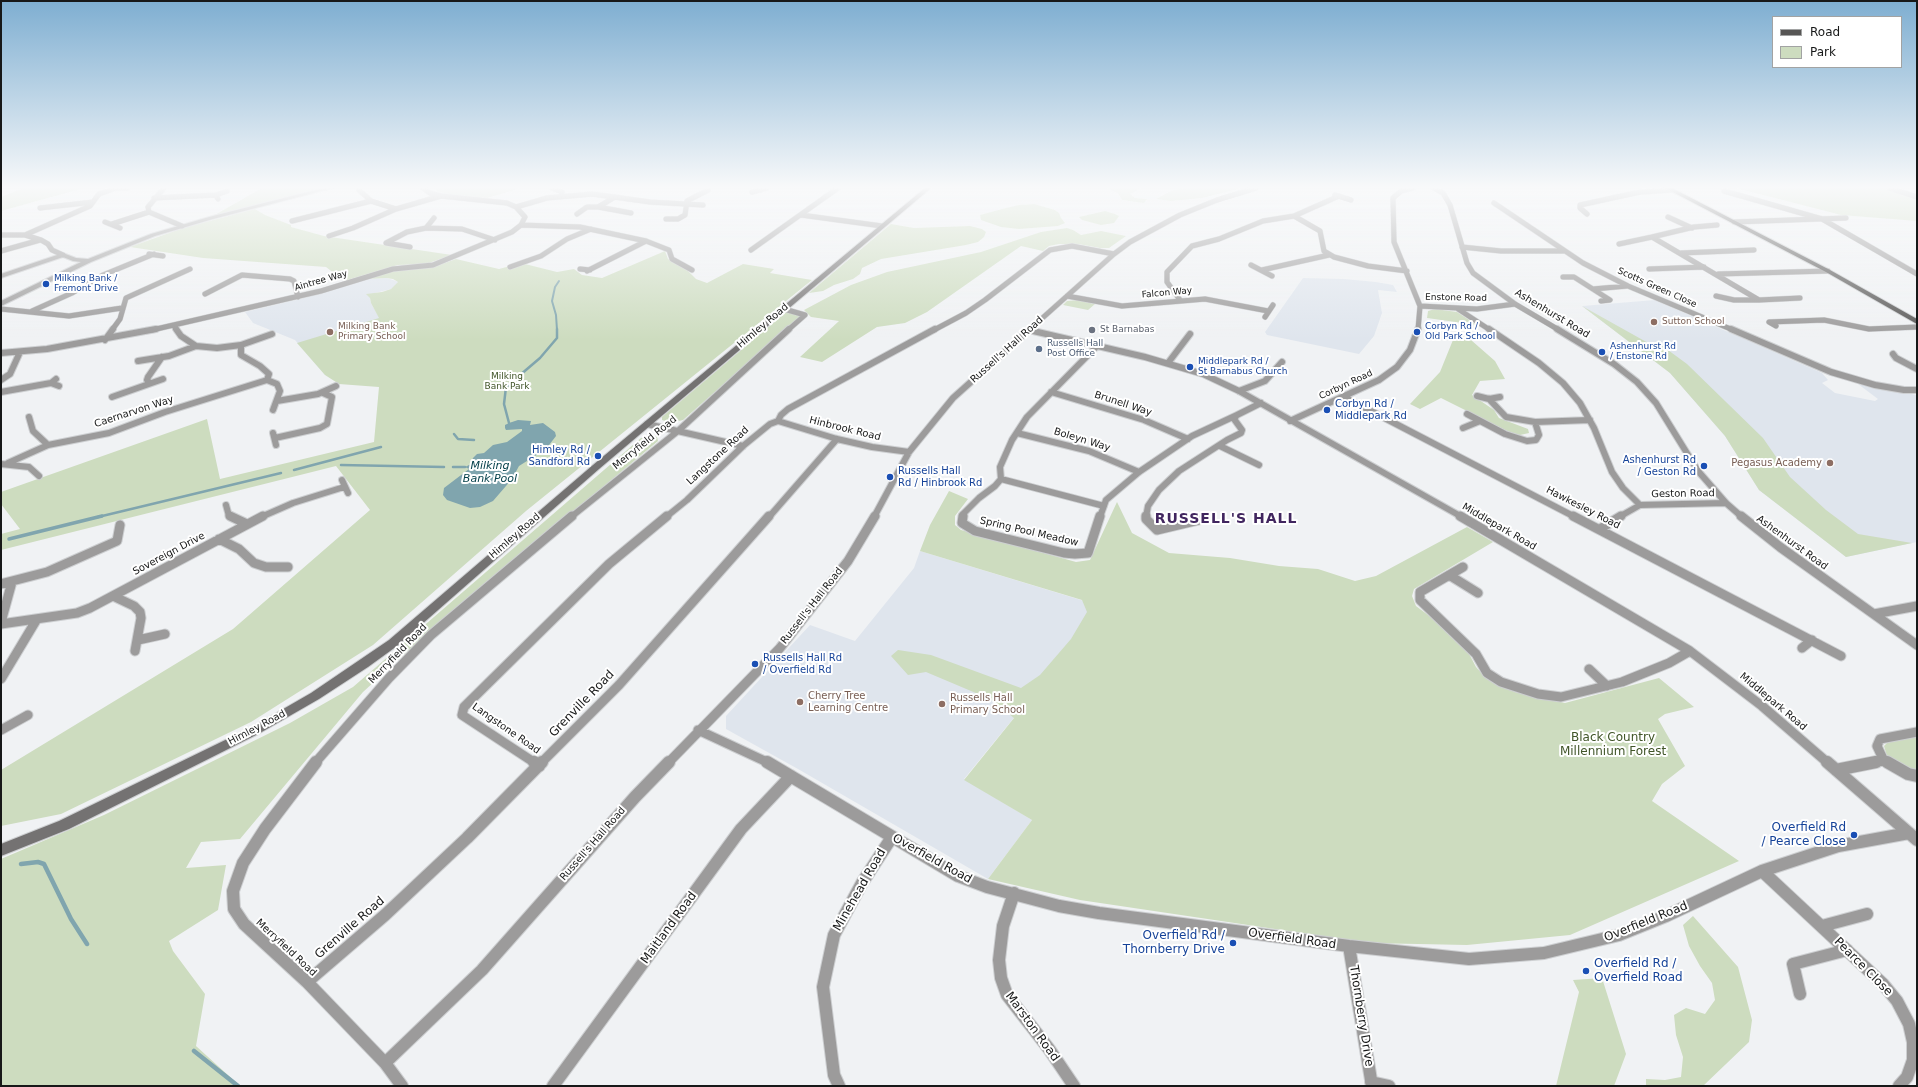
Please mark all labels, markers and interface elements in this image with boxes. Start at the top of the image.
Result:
legend [1772,16,1902,68]
text: Road [1810,25,1840,39]
text: Park [1810,45,1836,59]
street label: Scotts Green Close [1616,266,1698,310]
street label: Aintree Way [293,268,349,294]
place label: Milking Bank / Fremont Drive [54,274,118,295]
marker: Milking Bank / Fremont Drive [41,279,51,289]
street label: Falcon Way [1141,285,1193,301]
street label: Ashenhurst Road [1512,287,1592,341]
street label: Enstone Road [1425,292,1487,304]
street label: Himley Road [735,301,791,351]
street label: Russell's Hall Road [968,314,1046,386]
marker: Sutton School [1649,317,1659,327]
place label: Sutton School [1662,317,1724,327]
place label: Milking Bank Primary School [338,322,406,343]
place label: Corbyn Rd / Old Park School [1425,322,1495,343]
marker: St Barnabas [1087,325,1097,335]
place label: St Barnabas [1100,325,1154,335]
marker: Milking Bank Primary School [325,327,335,337]
marker: Corbyn Rd / Old Park School [1412,327,1422,337]
place label: Russells Hall Post Office [1047,339,1103,360]
place label: Ashenhurst Rd / Enstone Rd [1610,342,1676,363]
marker: Russells Hall Post Office [1034,344,1044,354]
marker: Ashenhurst Rd / Enstone Rd [1597,347,1607,357]
place label: Middlepark Rd / St Barnabus Church [1198,357,1287,378]
marker: Middlepark Rd / St Barnabus Church [1185,362,1195,372]
street label: Corbyn Road [1318,368,1374,402]
park label: Milking Bank Park [485,372,529,393]
street label: Brunell Way [1093,389,1153,419]
street label: Caernarvon Way [93,394,175,430]
place label: Corbyn Rd / Middlepark Rd [1335,398,1407,422]
marker: Corbyn Rd / Middlepark Rd [1322,405,1332,415]
street label: Merryfield Road [611,414,679,472]
street label: Hinbrook Road [808,414,882,444]
street label: Langstone Road [685,424,751,488]
street label: Boleyn Way [1052,426,1112,454]
place label: Himley Rd / Sandford Rd [528,444,590,468]
marker: Himley Rd / Sandford Rd [593,451,603,461]
place label: Ashenhurst Rd / Geston Rd [1623,454,1696,478]
place label: Pegasus Academy [1731,457,1822,469]
marker: Pegasus Academy [1825,458,1835,468]
water label: Milking Bank Pool [463,459,517,485]
marker: Ashenhurst Rd / Geston Rd [1699,461,1709,471]
place label: Russells Hall Rd / Hinbrook Rd [898,465,982,488]
marker: Russells Hall Rd / Hinbrook Rd [885,472,895,482]
street label: Hawkesley Road [1544,484,1622,532]
street label: Geston Road [1651,487,1715,501]
street label: Middlepark Road [1460,501,1538,553]
street label: Himley Road [487,511,543,561]
district label: RUSSELL'S HALL [1155,511,1297,527]
street label: Ashenhurst Road [1754,513,1830,573]
street label: Spring Pool Meadow [979,515,1079,549]
street label: Sovereign Drive [131,530,207,578]
street label: Russell's Hall Road [778,565,846,647]
street label: Merryfield Road [366,622,430,686]
place label: Russells Hall Rd / Overfield Rd [763,652,842,676]
marker: Russells Hall Rd / Overfield Rd [750,659,760,669]
street label: Grenville Road [546,668,618,740]
street label: Middlepark Road [1737,671,1809,733]
place label: Cherry Tree Learning Centre [808,690,888,714]
place label: Russells Hall Primary School [950,692,1025,716]
marker: Cherry Tree Learning Centre [795,697,805,707]
marker: Russells Hall Primary School [937,699,947,709]
street label: Langstone Road [470,701,542,757]
street label: Himley Road [226,708,288,748]
park label: Black Country Millennium Forest [1560,731,1666,759]
street label: Russell's Hall Road [558,805,628,883]
place label: Overfield Rd / Pearce Close [1761,821,1846,849]
marker: Overfield Rd / Pearce Close [1849,830,1859,840]
street label: Overfield Road [890,831,974,887]
street label: Minehead Road [831,846,889,934]
street label: Maitland Road [638,889,700,967]
street label: Grenville Road [312,894,388,962]
street label: Overfield Road [1602,899,1690,945]
street label: Merryfield Road [253,917,319,979]
street label: Overfield Road [1247,926,1337,952]
place label: Overfield Rd / Thornberry Drive [1123,929,1225,957]
street label: Pearce Close [1831,935,1895,999]
marker: Overfield Rd / Thornberry Drive [1228,938,1238,948]
place label: Overfield Rd / Overfield Road [1594,957,1683,985]
street label: Thornberry Drive [1346,964,1376,1068]
marker: Overfield Rd / Overfield Road [1581,966,1591,976]
street label: Marston Road [1002,989,1062,1065]

